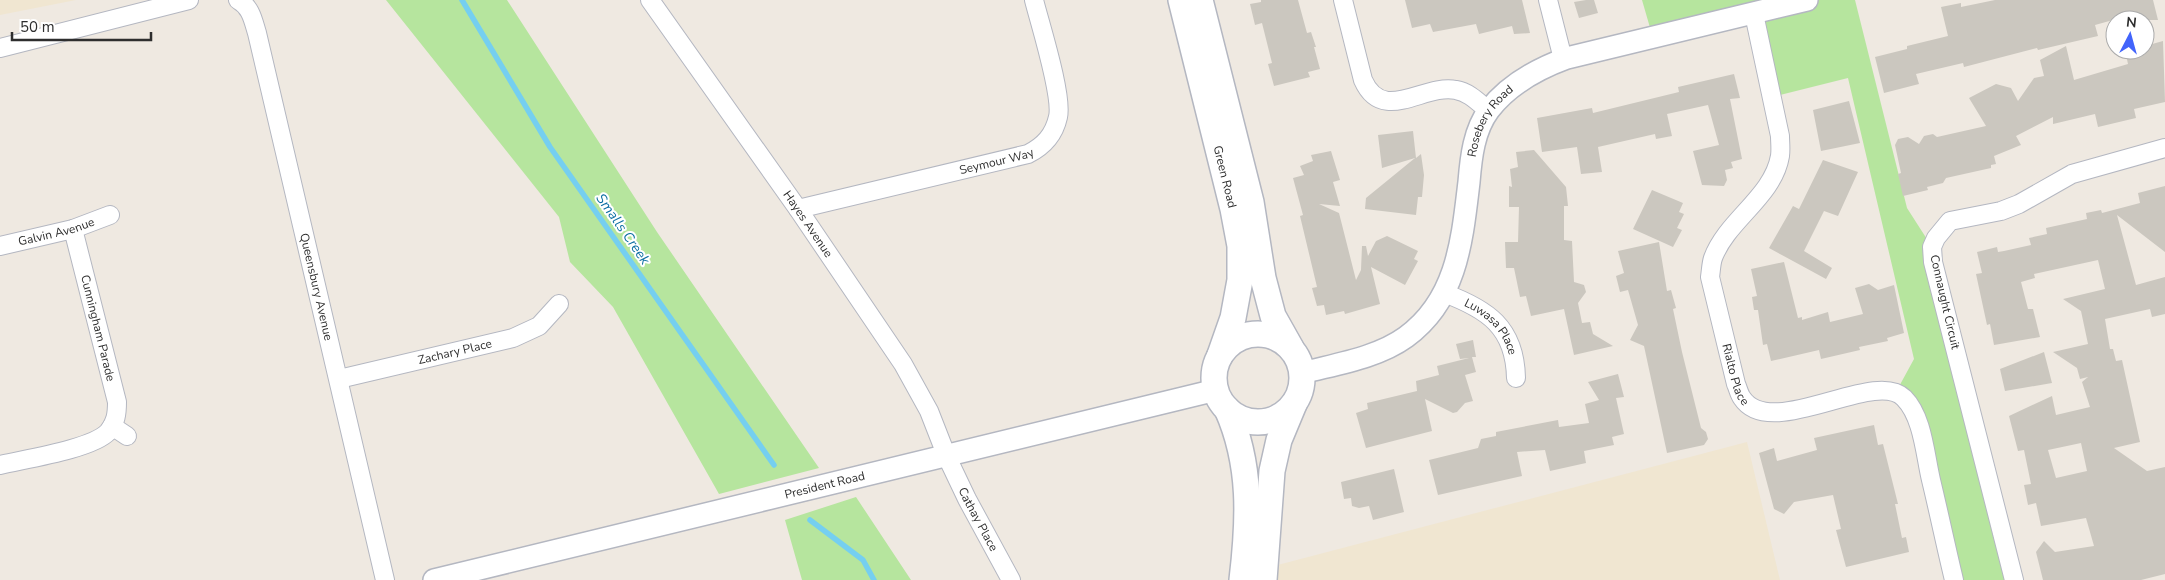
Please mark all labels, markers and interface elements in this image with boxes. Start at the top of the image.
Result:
scale bar [12,10,151,42]
north arrow [2105,10,2155,60]
text: N [2125,13,2138,33]
text: 50 m [20,17,55,37]
street label: Rosebery Road [1464,81,1516,158]
street label: Seymour Way [958,144,1037,178]
street label: Green Road [1209,144,1240,209]
street label: Hayes Avenue [779,187,836,260]
water label: Smalls Creek [591,190,655,269]
street label: Galvin Avenue [17,214,97,250]
street label: Queensbury Avenue [296,232,337,342]
street label: Connaught Circuit [1926,253,1964,352]
street label: Cunningham Parade [77,273,119,383]
street label: Luwasa Place [1462,295,1521,357]
street label: Zachary Place [416,335,493,368]
street label: Rialto Place [1718,342,1753,409]
street label: President Road [783,468,866,503]
street label: Cathay Place [955,485,1002,554]

